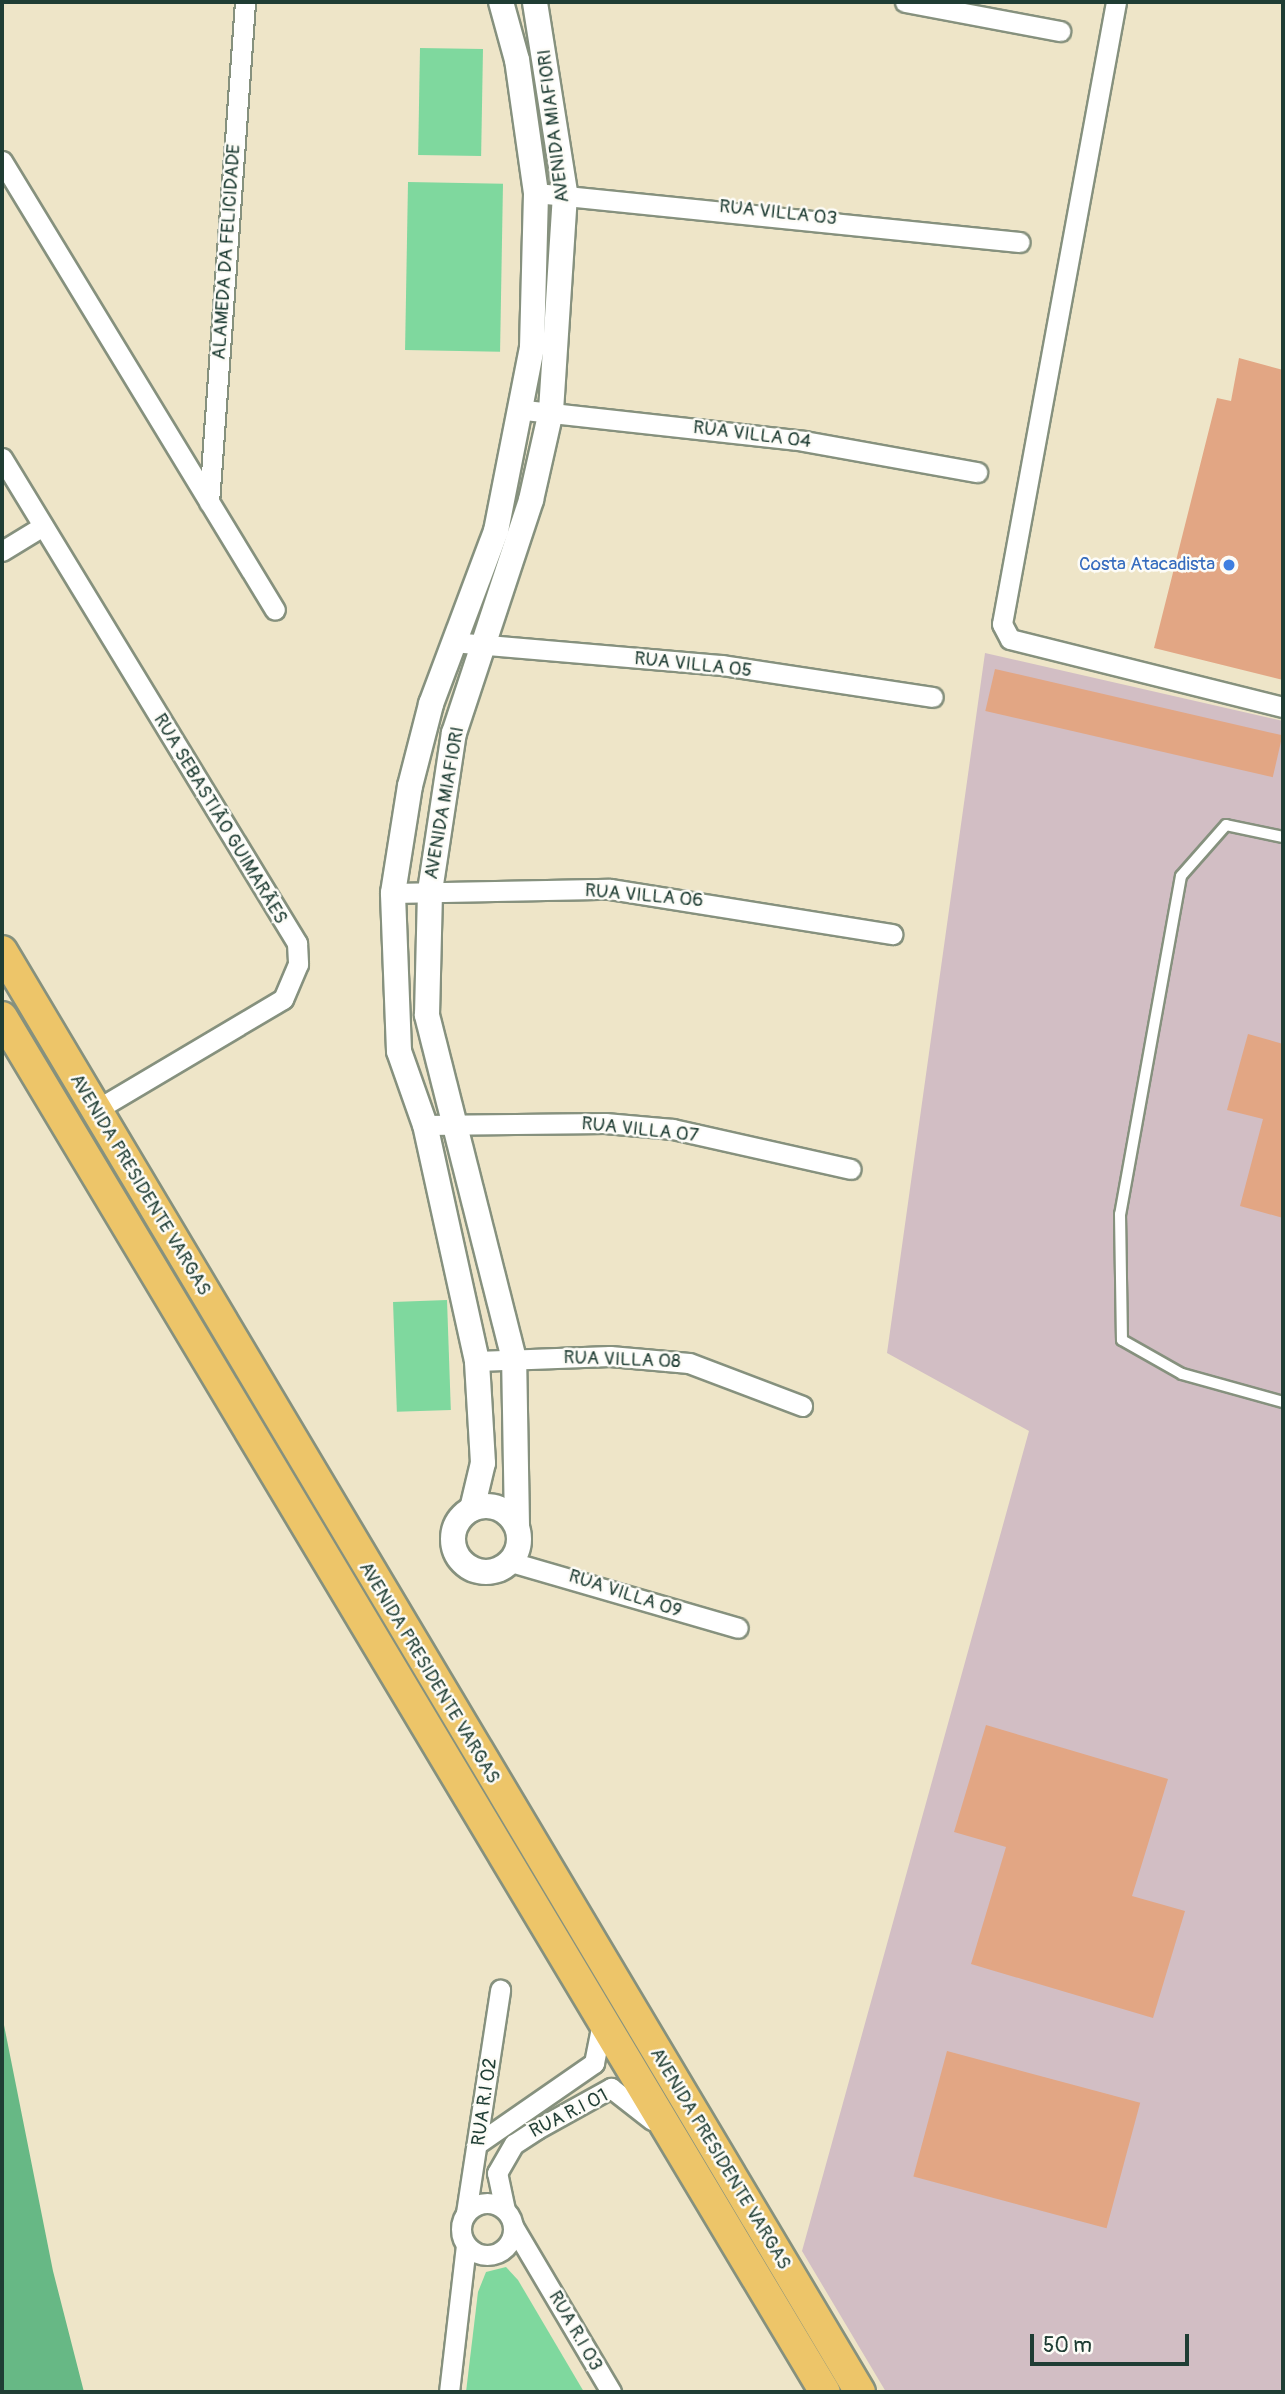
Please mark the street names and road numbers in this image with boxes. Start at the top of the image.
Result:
street label: AVENIDA MIAFIORI [533,48,575,204]
street label: ALAMEDA DA FELICIDADE [208,143,246,361]
street label: RUA VILLA 03 [718,195,838,231]
street label: RUA VILLA 04 [692,416,812,454]
street label: RUA VILLA 05 [633,647,753,683]
street label: RUA SEBASTIÃO GUIMARÃES [148,710,292,928]
street label: AVENIDA MIAFIORI [420,725,470,881]
street label: RUA VILLA 06 [584,879,704,913]
street label: AVENIDA PRESIDENTE VARGAS [65,1070,215,1300]
street label: RUA VILLA 07 [580,1113,700,1147]
street label: RUA VILLA 08 [563,1347,681,1373]
street label: AVENIDA PRESIDENTE VARGAS [354,1558,504,1788]
street label: RUA VILLA 09 [566,1565,684,1623]
street label: AVENIDA PRESIDENTE VARGAS [645,2044,795,2274]
street label: RUA R.I 02 [468,2057,502,2147]
street label: RUA R.I 01 [526,2085,612,2143]
street label: RUA R.I 03 [543,2287,607,2375]

